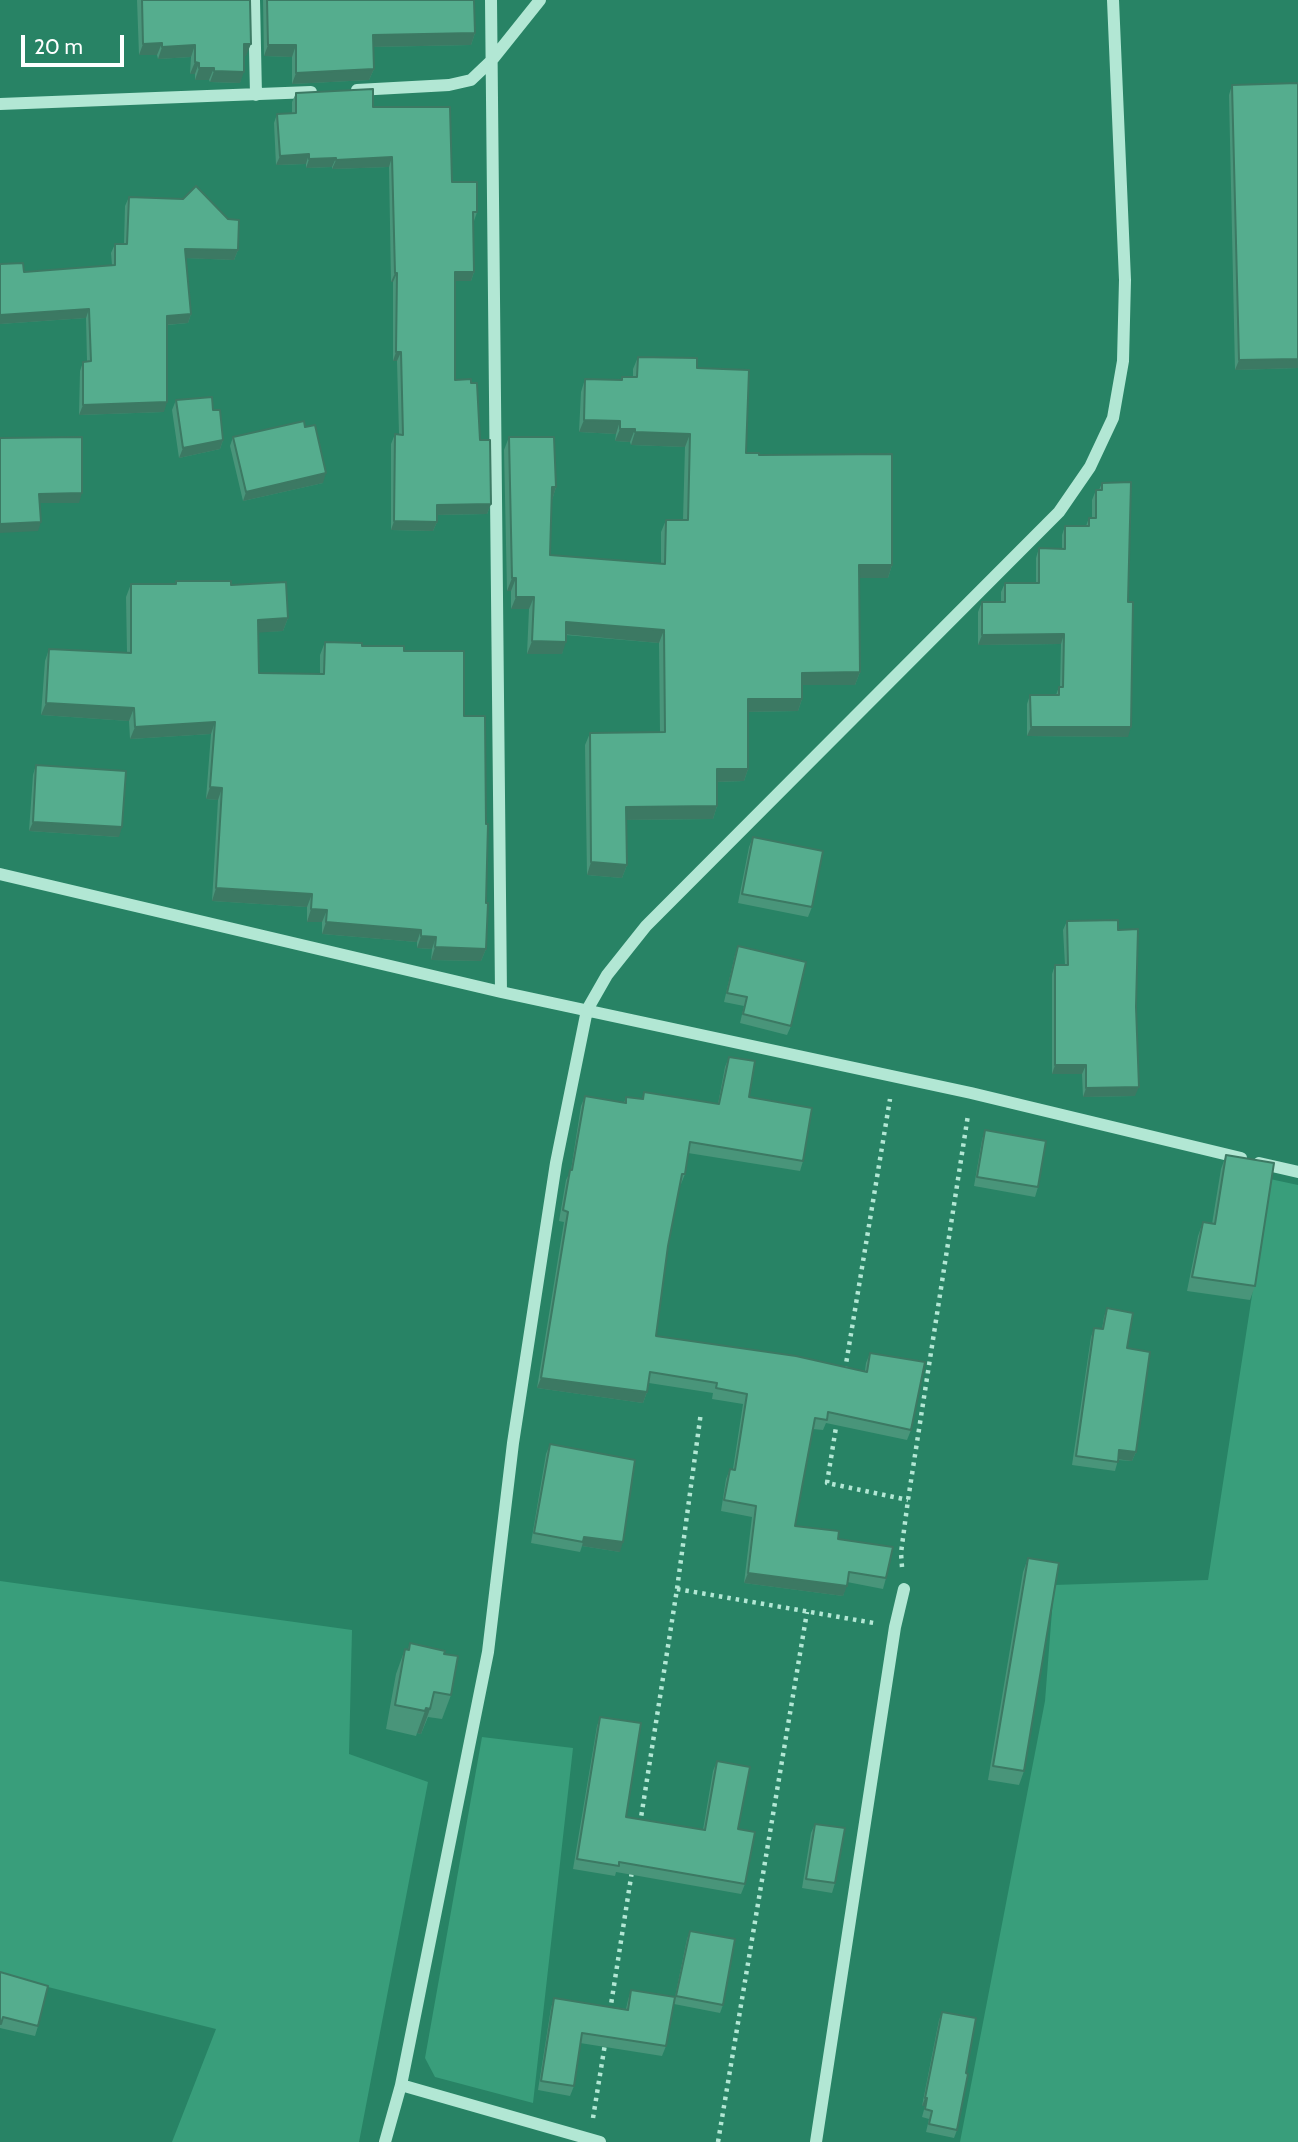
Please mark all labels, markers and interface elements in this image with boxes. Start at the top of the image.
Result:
scale bar [24,21,128,65]
text: 20 m [34,34,83,59]

